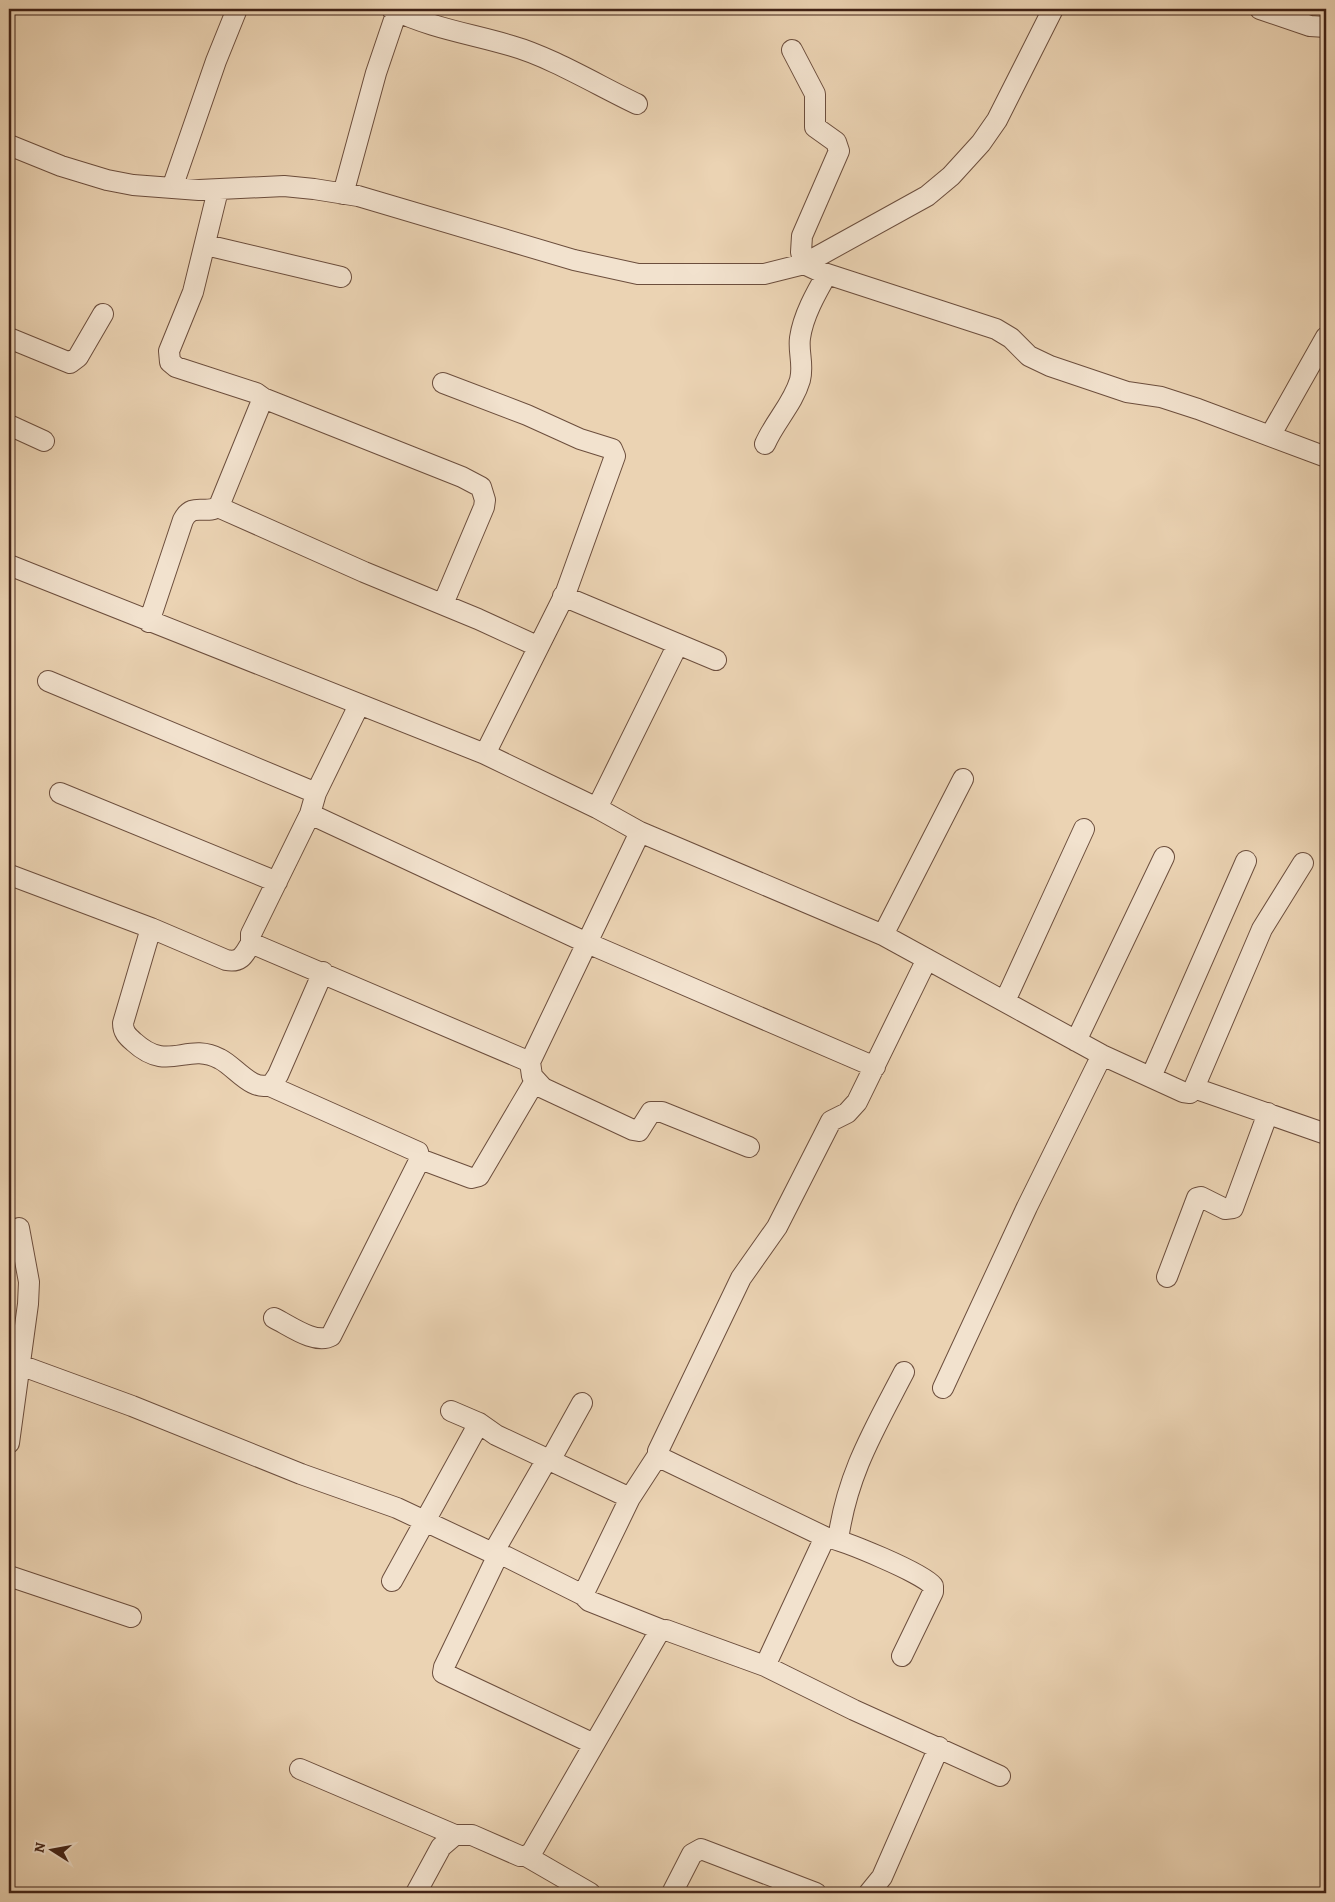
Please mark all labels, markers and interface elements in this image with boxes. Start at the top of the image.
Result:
north arrow [28,1824,78,1874]
text: N [29,1841,50,1854]

